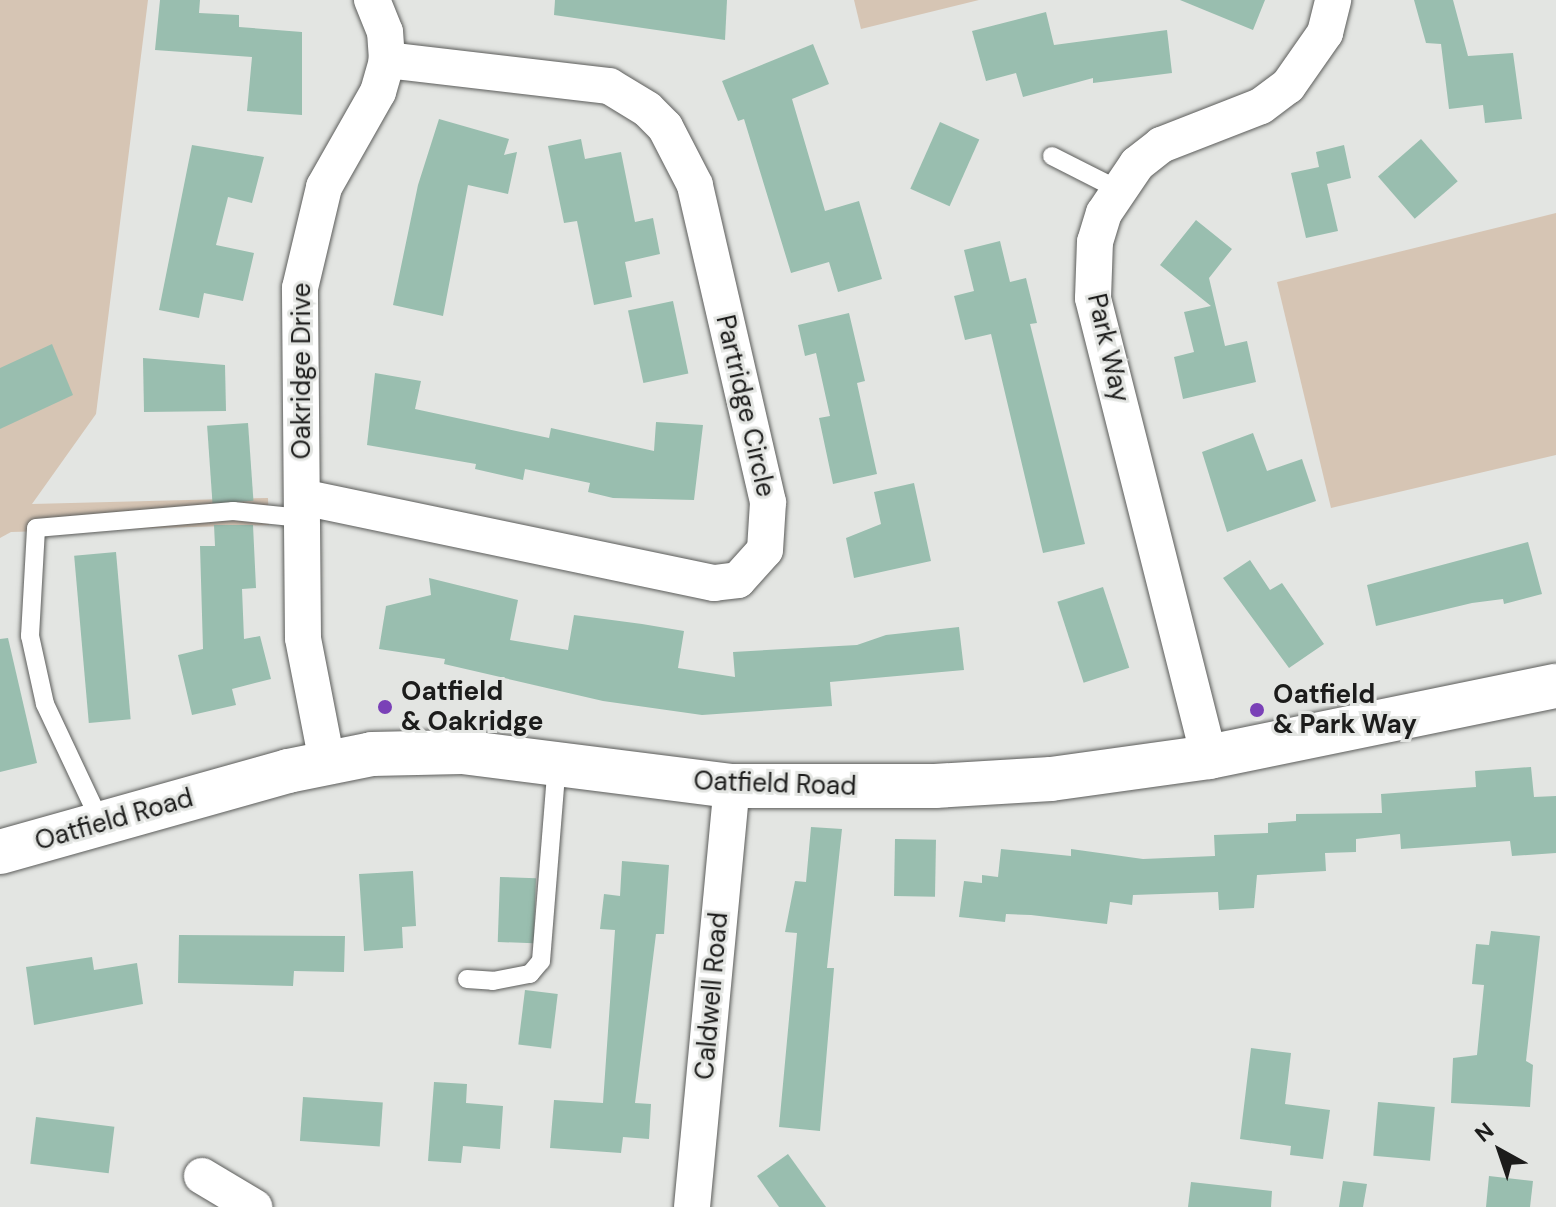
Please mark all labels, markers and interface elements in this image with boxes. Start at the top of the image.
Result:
street label: Oakridge Drive [286,283,318,459]
street label: Park Way [1080,291,1136,405]
street label: Partridge Circle [709,312,781,500]
place label: Oatfield & Oakridge [401,676,543,738]
place label: Oatfield & Park Way [1273,679,1417,740]
marker: Oatfield & Oakridge [376,698,394,716]
marker: Oatfield & Park Way [1248,701,1266,719]
street label: Oatfield Road [693,766,857,802]
street label: Oatfield Road [31,783,197,857]
street label: Caldwell Road [689,911,735,1081]
north arrow [1460,1111,1540,1191]
text: N [1469,1116,1500,1149]

